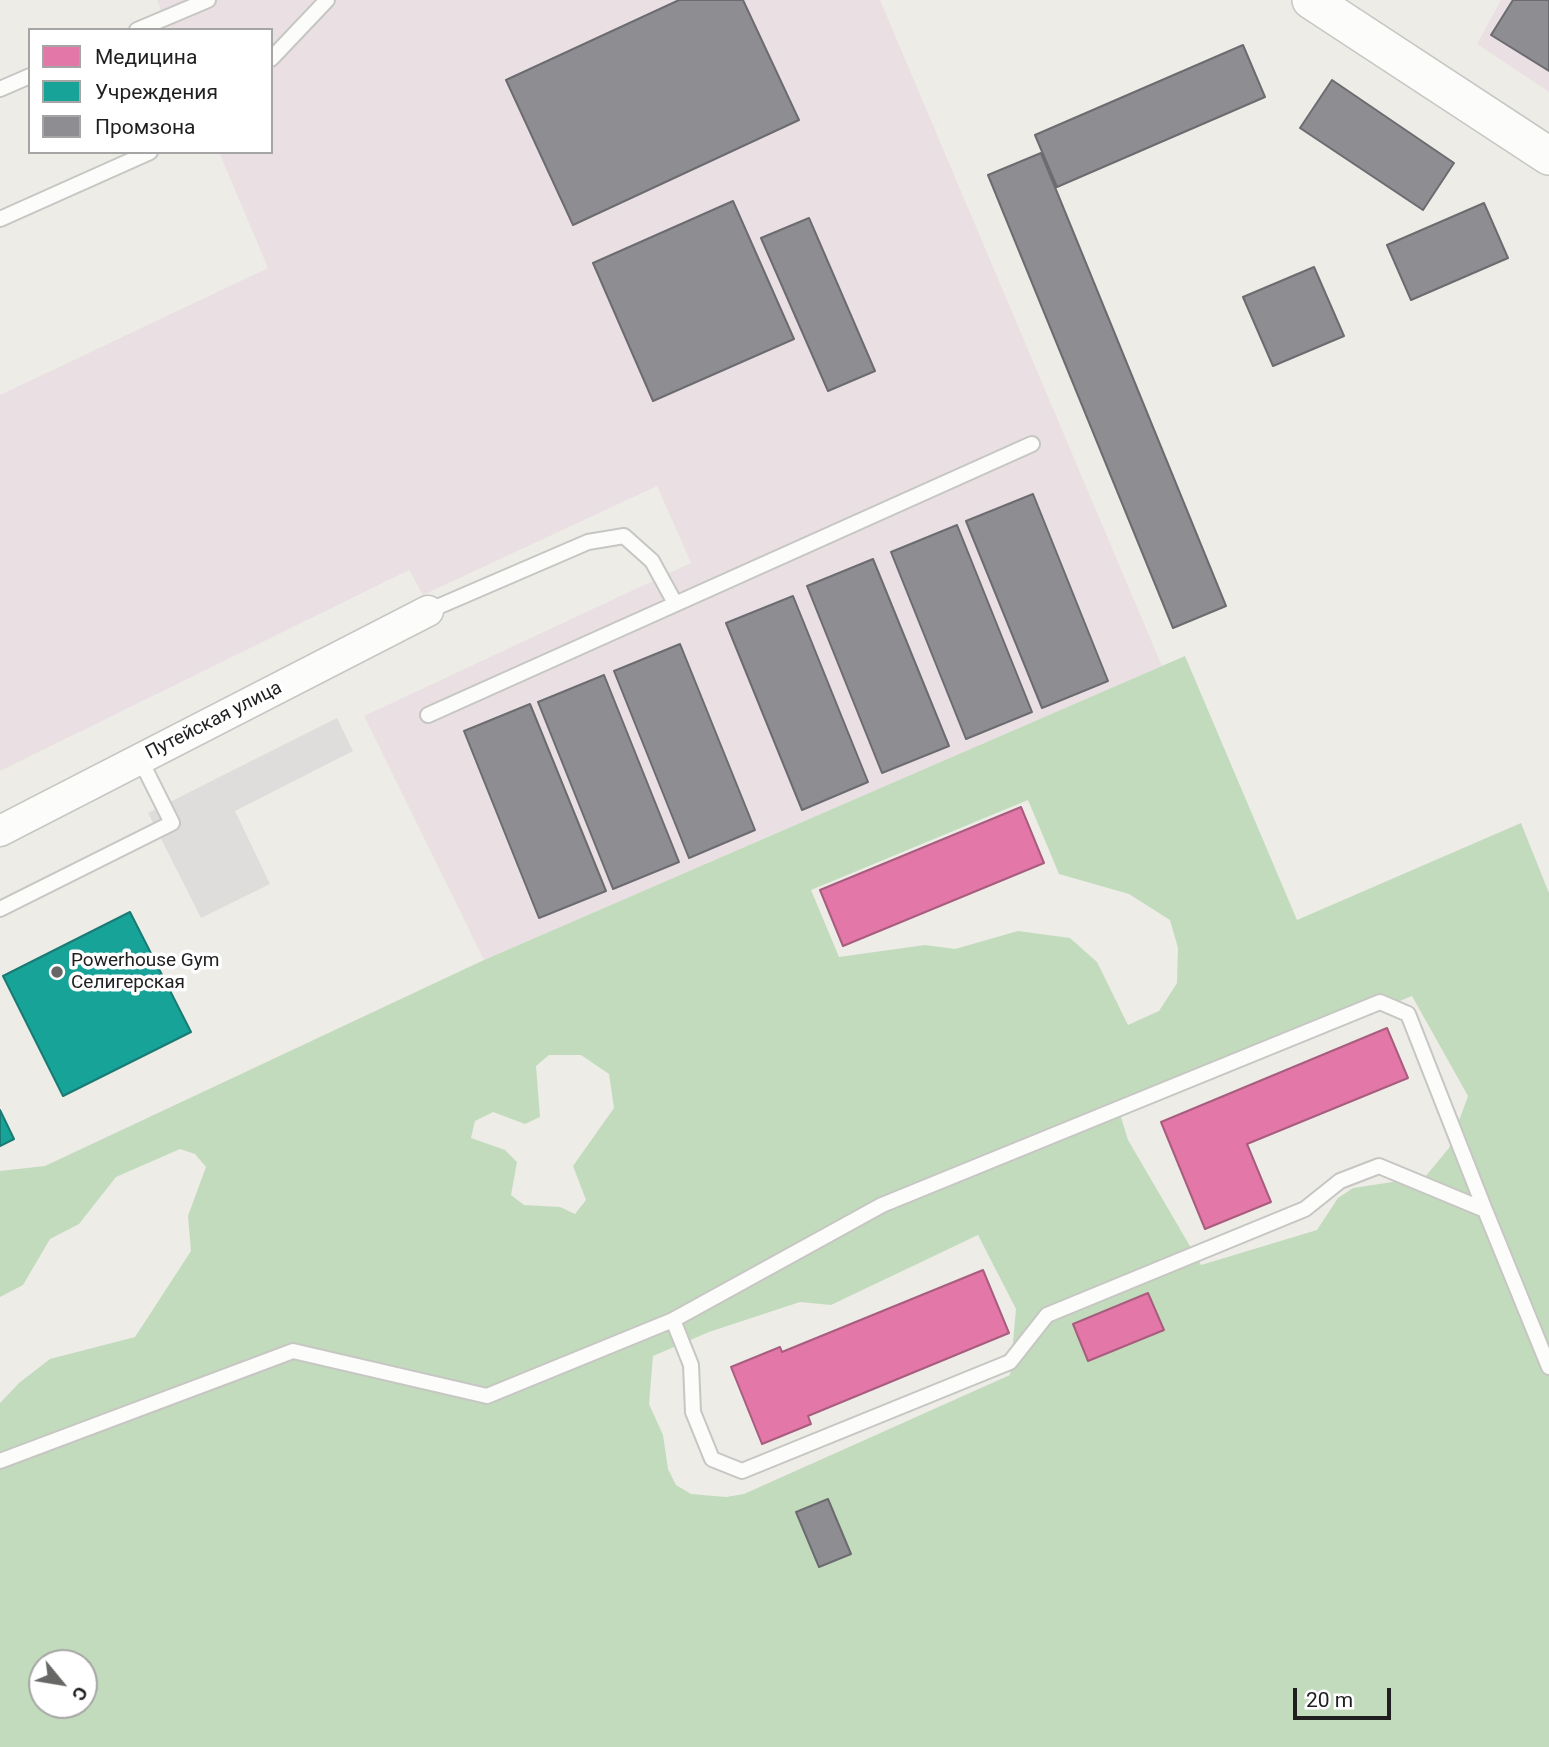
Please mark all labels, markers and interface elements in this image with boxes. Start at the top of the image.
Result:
legend [28,28,273,154]
text: Медицина [95,45,197,69]
text: Учреждения [95,80,218,104]
text: Промзона [95,115,196,139]
street label: Путейская улица [142,677,286,765]
place label: Powerhouse Gym Селигерская [71,950,219,994]
marker: Powerhouse Gym Селигерская [49,964,65,980]
north arrow [28,1649,98,1719]
scale bar [1297,1674,1395,1718]
text: С [67,1683,93,1705]
text: 20 m [1306,1688,1353,1712]

